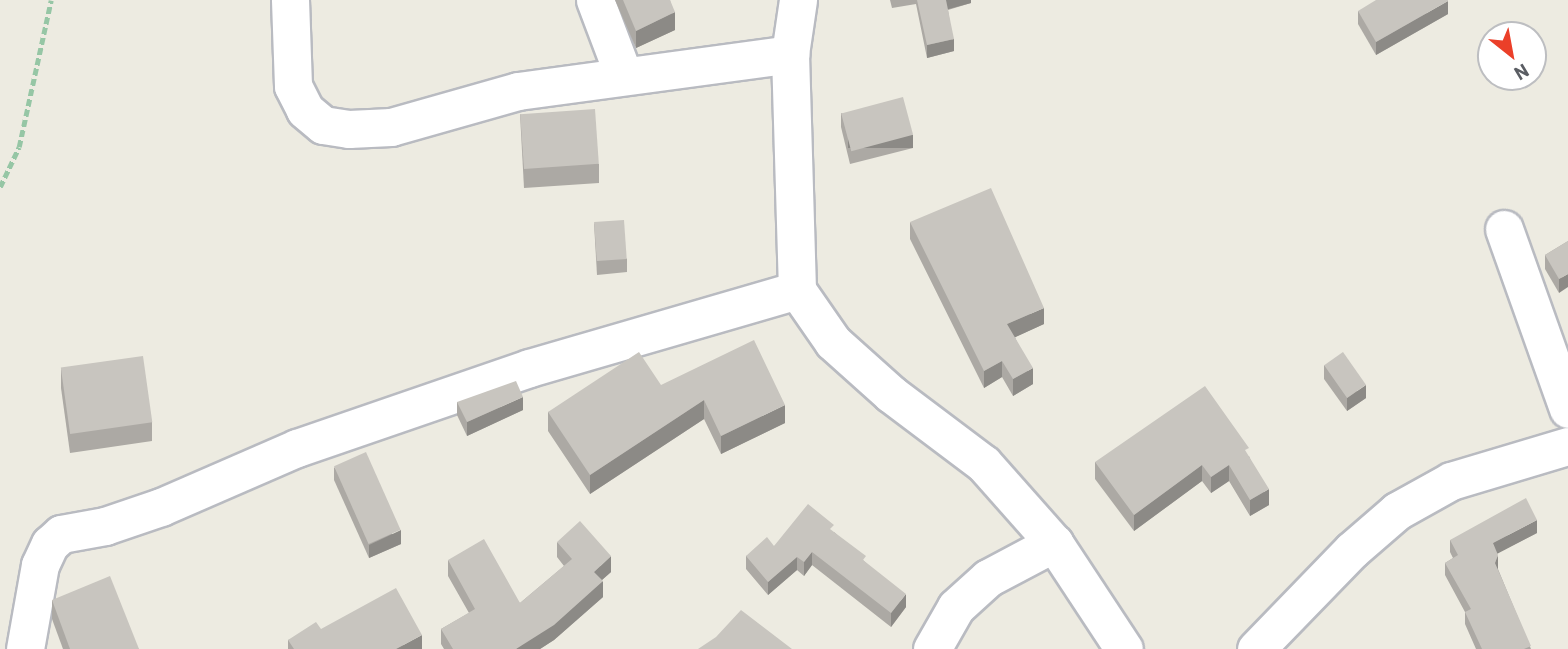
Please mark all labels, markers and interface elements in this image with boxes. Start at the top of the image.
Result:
north arrow [1477,21,1547,91]
text: N [1511,60,1533,86]

